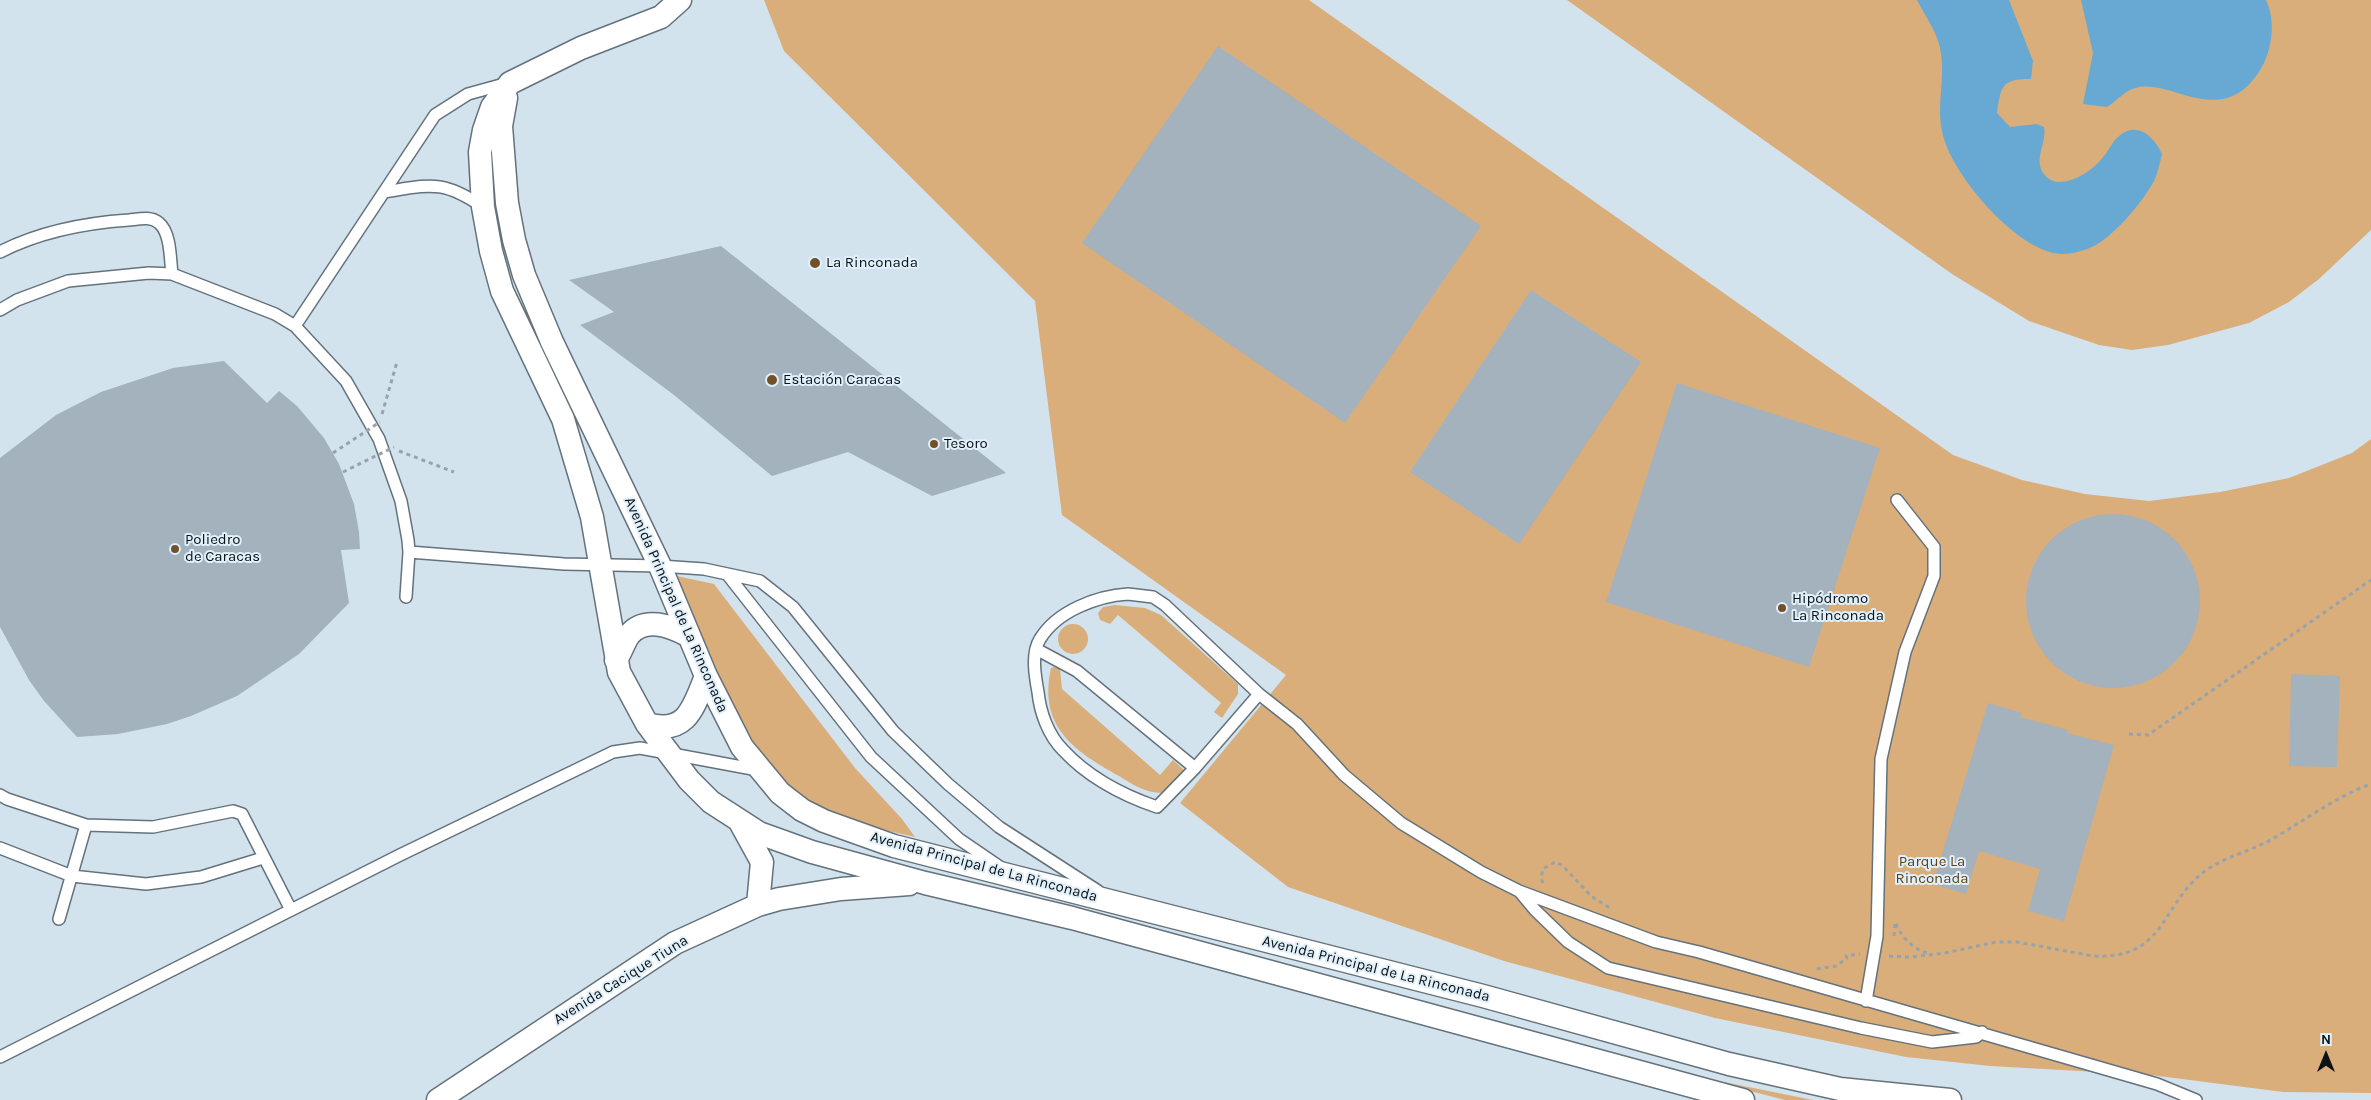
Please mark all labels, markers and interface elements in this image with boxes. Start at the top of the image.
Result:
place label: La Rinconada [826,254,918,272]
marker: La Rinconada [808,256,822,270]
place label: Estación Caracas [783,371,901,389]
marker: Estación Caracas [765,373,779,387]
place label: Tesoro [944,435,988,453]
marker: Tesoro [928,438,940,450]
street label: Avenida Principal de La Rinconada [620,494,732,716]
place label: Poliedro de Caracas [185,531,260,566]
marker: Poliedro de Caracas [169,543,181,555]
place label: Hipódromo La Rinconada [1792,590,1884,625]
marker: Hipódromo La Rinconada [1776,602,1788,614]
street label: Avenida Principal de La Rinconada [869,828,1099,906]
park label: Parque La Rinconada [1895,853,1969,888]
street label: Avenida Cacique Tiuna [551,931,691,1029]
street label: Avenida Principal de La Rinconada [1260,932,1492,1006]
north arrow [2301,1030,2351,1080]
text: N [2321,1031,2331,1048]

